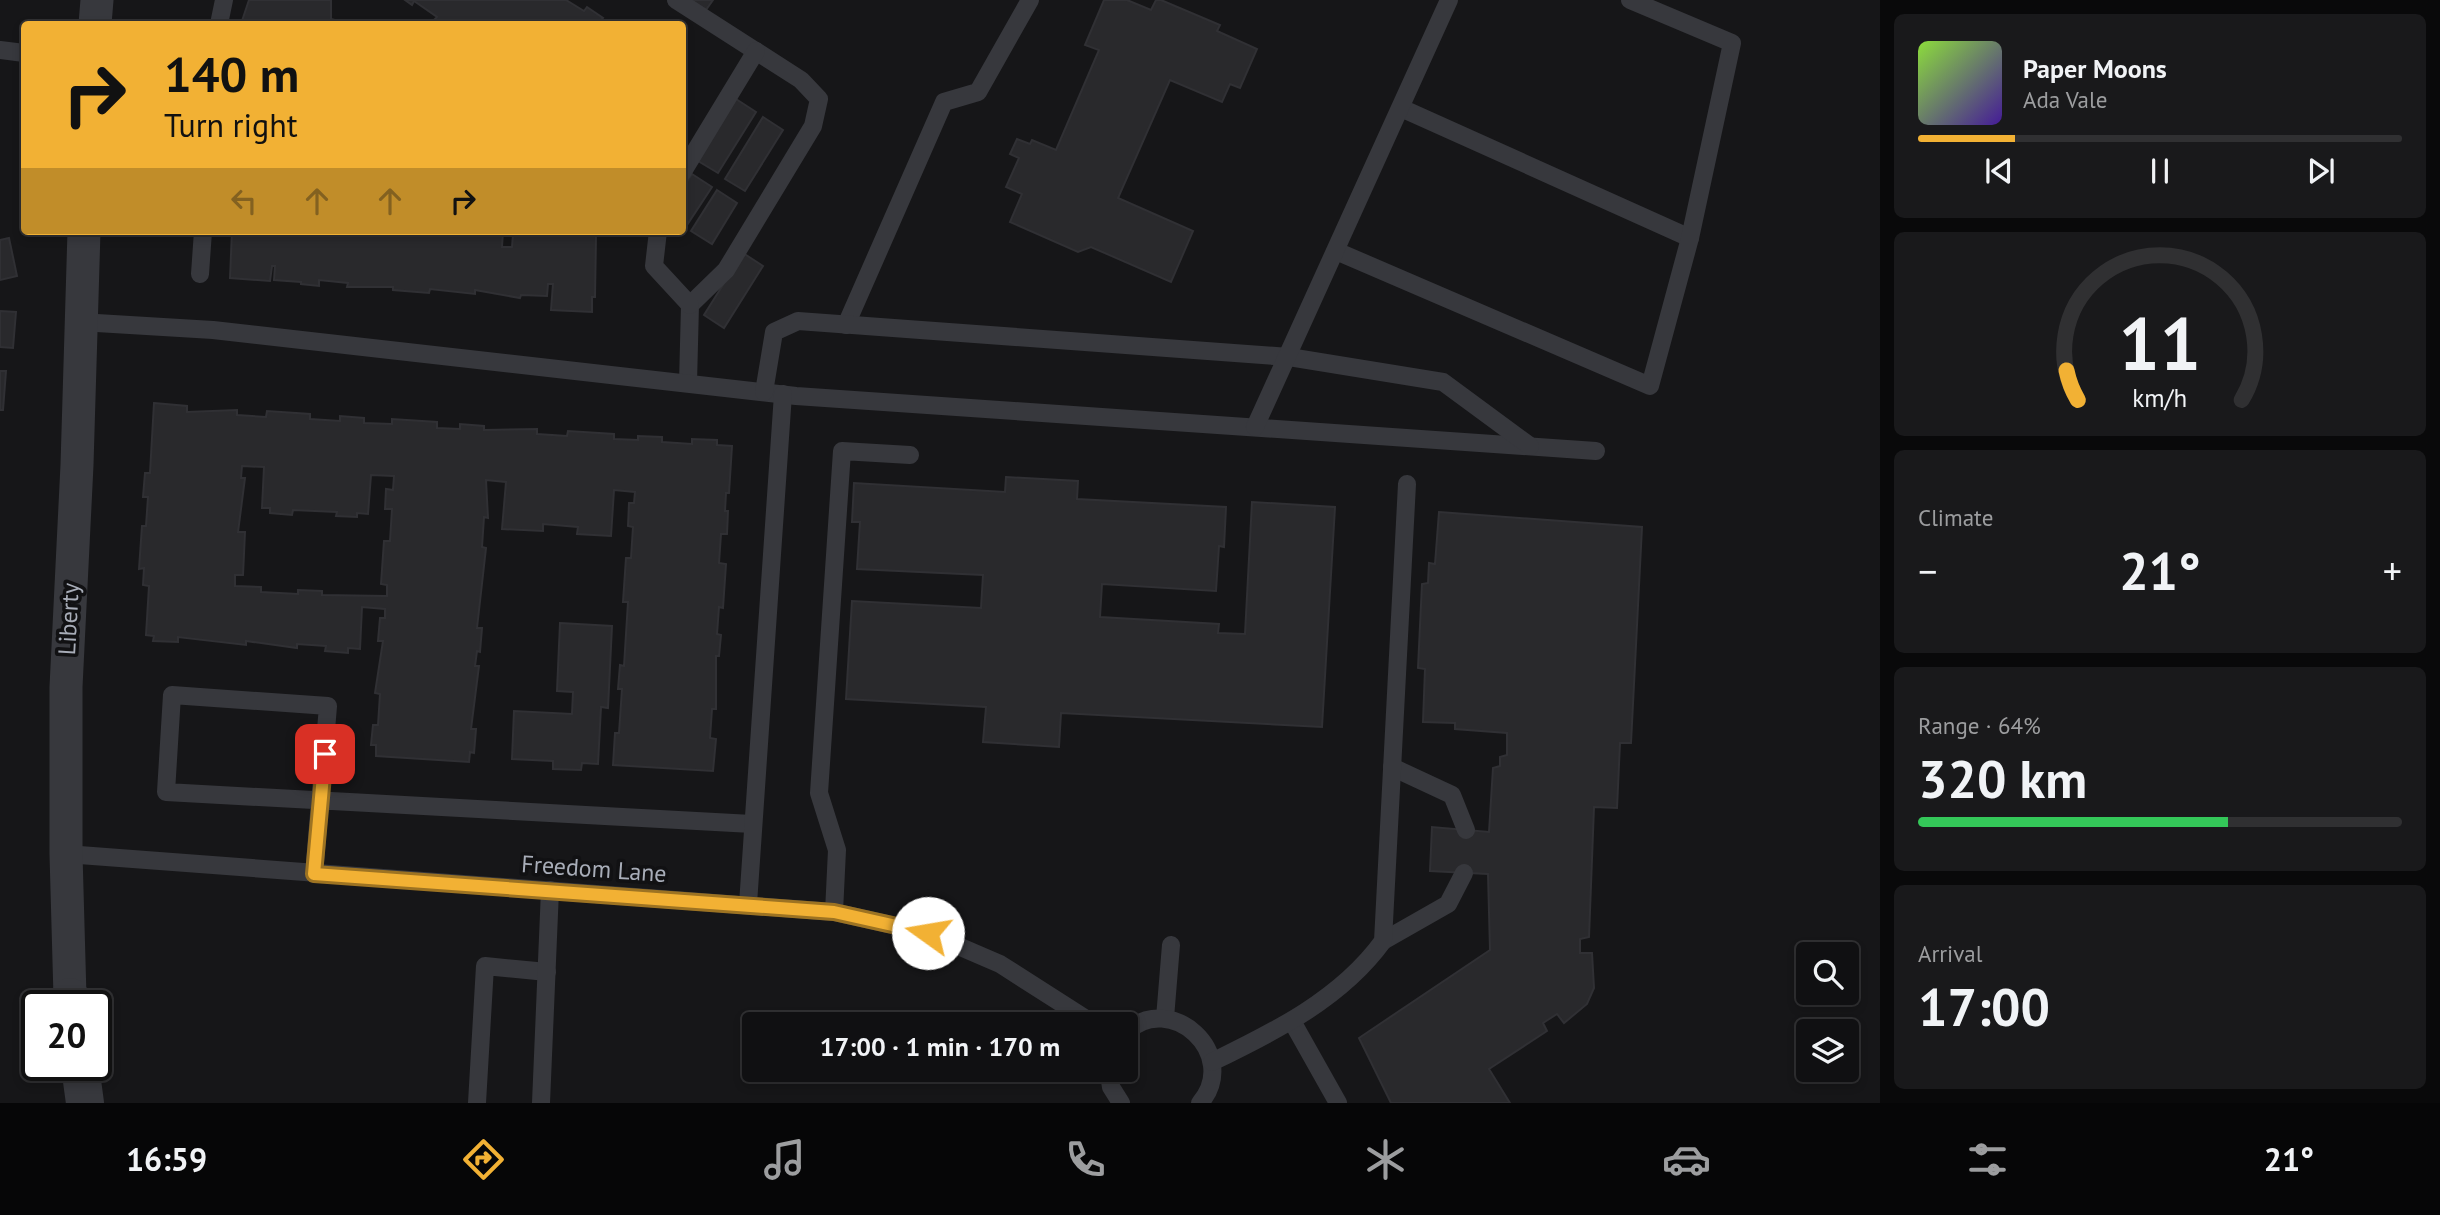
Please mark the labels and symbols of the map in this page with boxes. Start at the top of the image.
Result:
street label: Liberty [51,582,86,656]
pin [295,724,355,784]
street label: Freedom Lane [520,848,668,889]
position arrow [891,896,965,970]
speed limit sign: 20 [21,990,112,1081]

